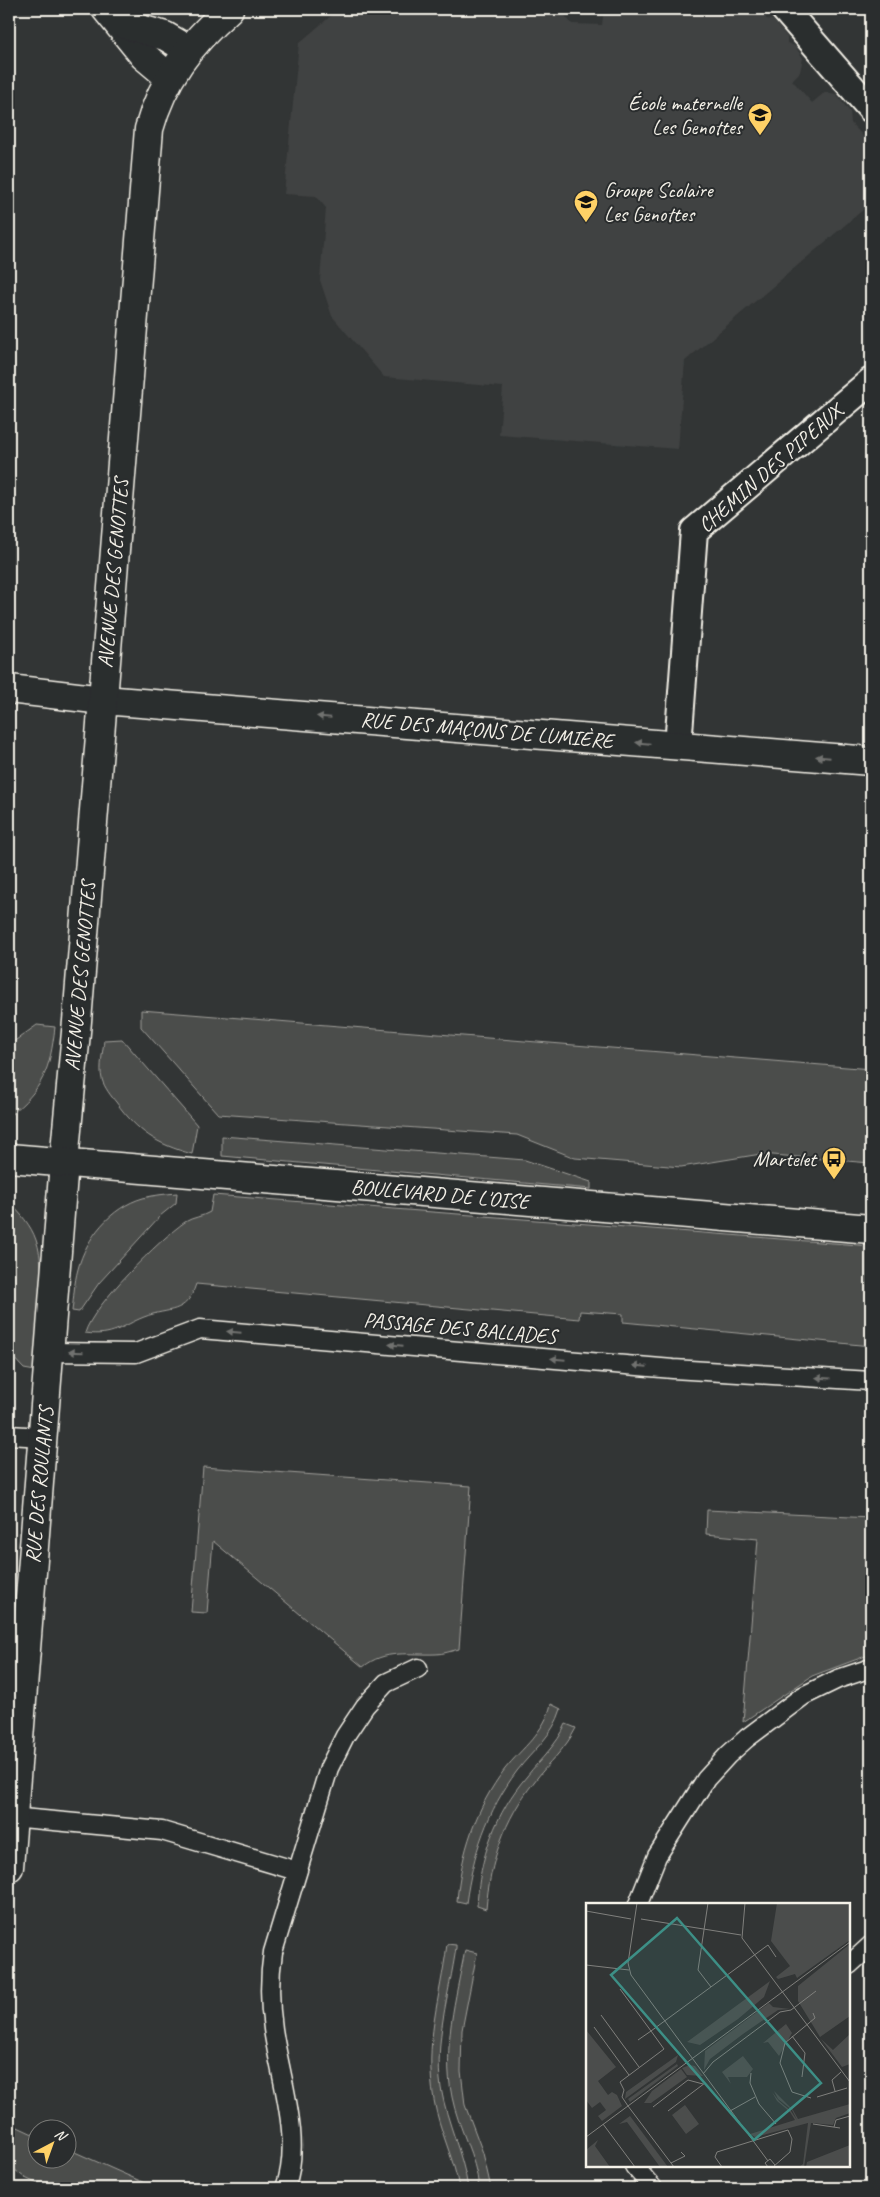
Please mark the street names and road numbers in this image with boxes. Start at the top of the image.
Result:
street label: CHEMIN DES PIPEAUX [693,396,850,538]
street label: AVENUE DES GENOTTES [92,474,134,669]
street label: RUE DES MAÇONS DE LUMIÈRE [360,706,617,754]
street label: AVENUE DES GENOTTES [59,877,101,1072]
street label: BOULEVARD DE L'OISE [350,1173,533,1215]
street label: PASSAGE DES BALLADES [362,1307,560,1350]
street label: RUE DES ROULANTS [19,1403,59,1564]

